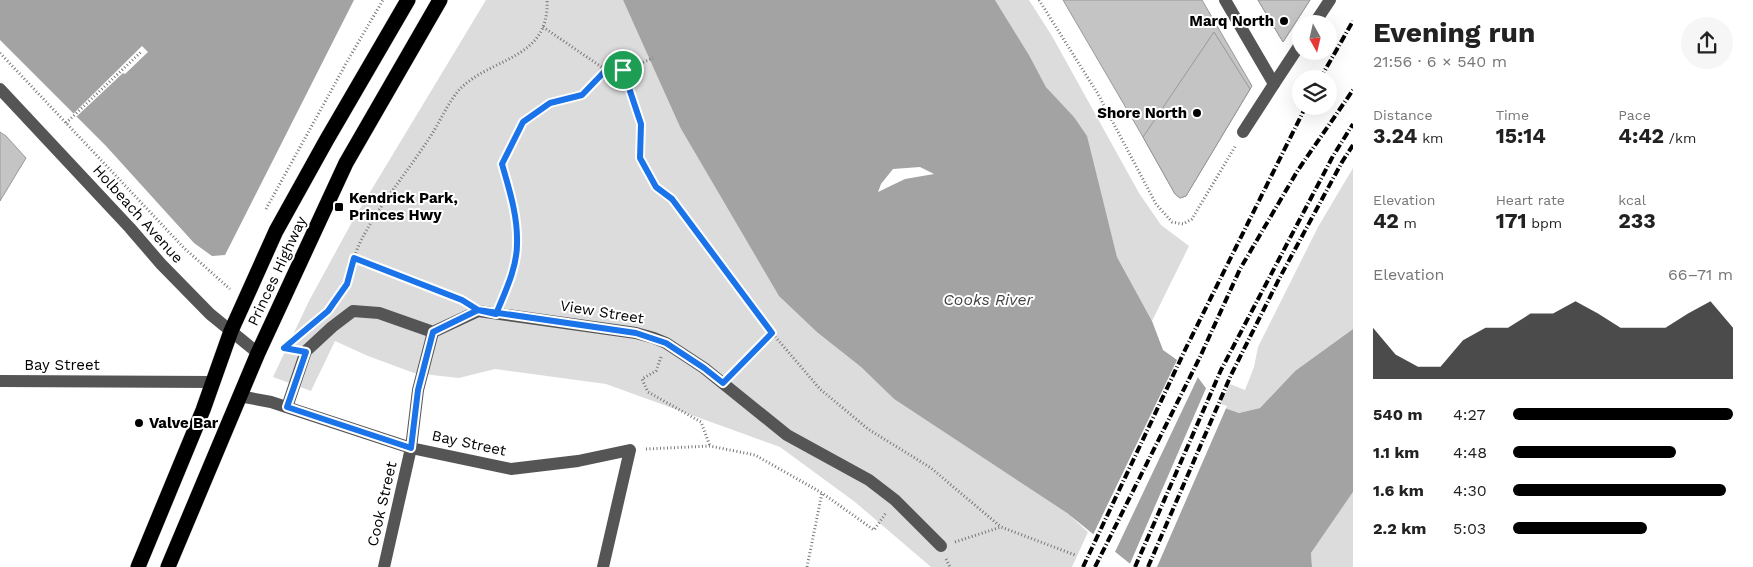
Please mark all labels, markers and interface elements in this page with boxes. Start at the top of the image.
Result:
place label: Marq North [1189,12,1274,30]
marker: Marq North [1278,15,1290,27]
north arrow [1292,15,1338,60]
map controls [1292,15,1337,115]
text: Evening run [1373,16,1535,49]
button: share [1681,17,1733,69]
pin [602,49,644,91]
text: 21:56 · 6 × 540 m [1373,52,1507,71]
icon: arrive [609,56,637,84]
button: layers [1292,70,1337,115]
place label: Shore North [1097,104,1187,122]
marker: Shore North [1191,107,1203,119]
text: Distance [1373,107,1433,123]
text: Time [1496,107,1529,123]
text: Pace [1618,107,1651,123]
text: 3.24 [1373,123,1417,148]
text: 15:14 [1496,123,1546,148]
text: 4:42 [1618,123,1664,148]
text: km [1417,130,1443,146]
text: /km [1664,130,1696,146]
street label: Holbeach Avenue [89,161,187,267]
place label: Kendrick Park, Princes Hwy [349,189,458,224]
text: Elevation [1373,192,1436,208]
text: Heart rate [1496,192,1565,208]
text: kcal [1618,192,1646,208]
marker: Kendrick Park, Princes Hwy [333,201,345,213]
text: 42 [1373,208,1399,233]
text: 171 [1496,208,1527,233]
text: 233 [1618,208,1656,233]
street label: Princes Highway [244,213,310,329]
text: m [1399,215,1417,231]
text: bpm [1527,215,1562,231]
text: Elevation [1373,265,1444,284]
text: 66–71 m [1668,265,1733,284]
water label: Cooks River [943,290,1034,309]
street label: View Street [559,296,646,328]
street label: Bay Street [24,356,100,374]
text: 540 m [1373,405,1423,424]
text: 4:27 [1453,405,1486,424]
place label: Valve Bar [149,414,219,432]
marker: Valve Bar [133,417,145,429]
street label: Bay Street [430,426,508,460]
text: 1.1 km [1373,443,1419,462]
text: 4:48 [1453,443,1487,462]
street label: Cook Street [363,459,401,548]
text: 1.6 km [1373,481,1424,500]
text: 4:30 [1453,481,1487,500]
text: 2.2 km [1373,519,1426,538]
text: 5:03 [1453,519,1486,538]

